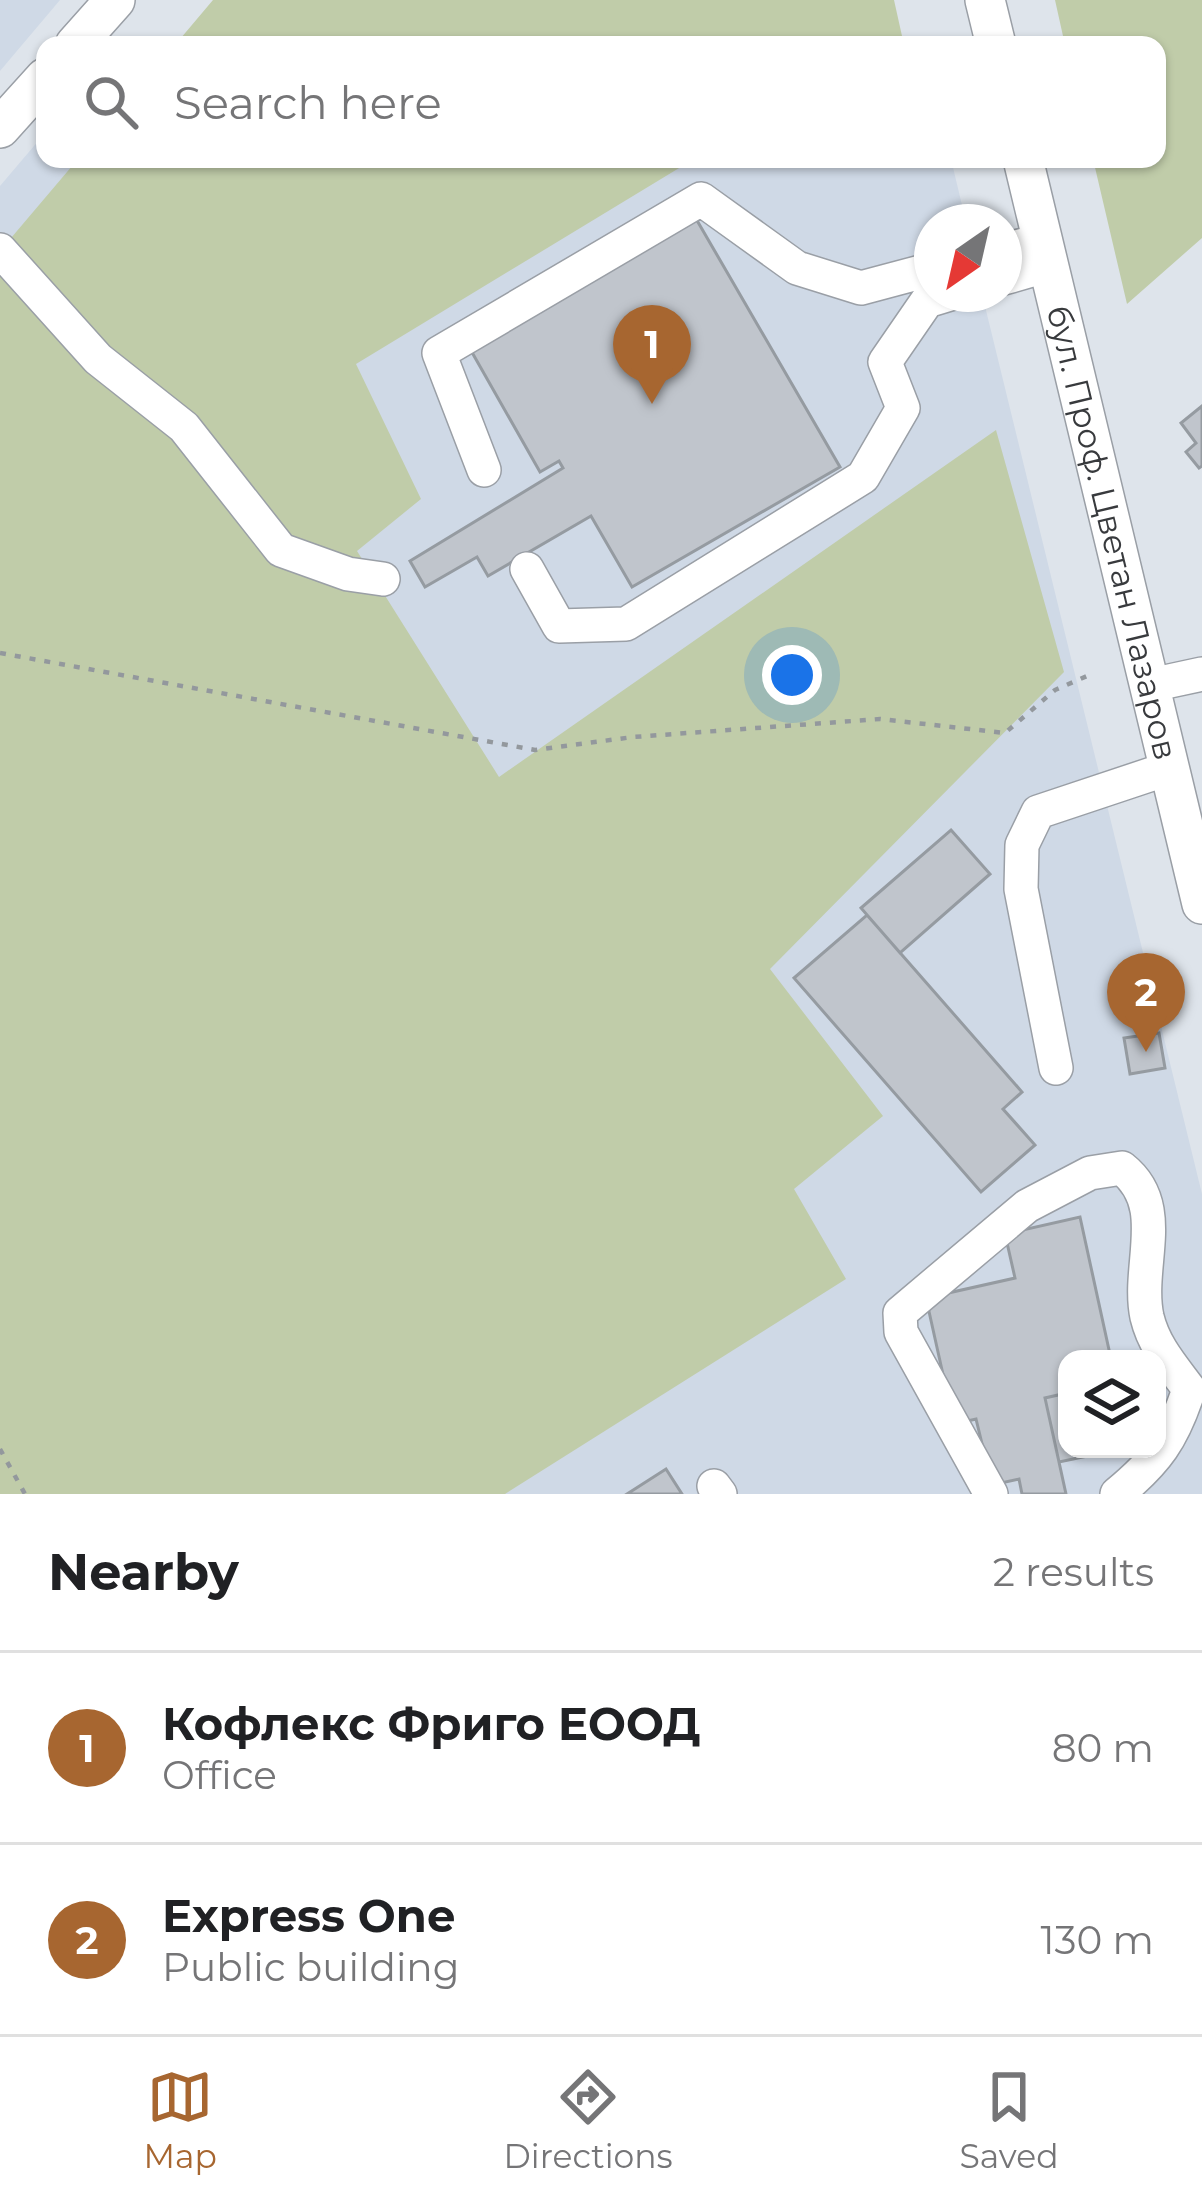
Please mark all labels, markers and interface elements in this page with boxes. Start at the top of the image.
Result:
search box [36,36,1166,168]
icon: search [78,69,144,135]
text: Search here [174,75,442,130]
north arrow [914,204,1022,312]
street label: бул. Проф. Цветан Лазаров [1039,301,1187,764]
pin: 1 [613,305,691,404]
your location [762,645,822,705]
pin: 2 [1107,953,1185,1052]
map controls [1058,1350,1166,1458]
button: layers [1058,1350,1166,1458]
text: Nearby [48,1541,239,1603]
text: 2 results [993,1548,1154,1596]
text: Кофлекс Фриго ЕООД [162,1696,700,1751]
text: 1 [79,1724,95,1772]
text: 80 m [1052,1724,1154,1772]
text: Office [162,1751,277,1799]
text: Express One [162,1888,455,1943]
text: 2 [75,1916,99,1964]
text: 130 m [1041,1916,1154,1964]
text: Public building [162,1943,459,1991]
tab: Map [143,2064,217,2176]
tab: Directions [504,2064,673,2176]
tab: Saved [959,2064,1059,2176]

